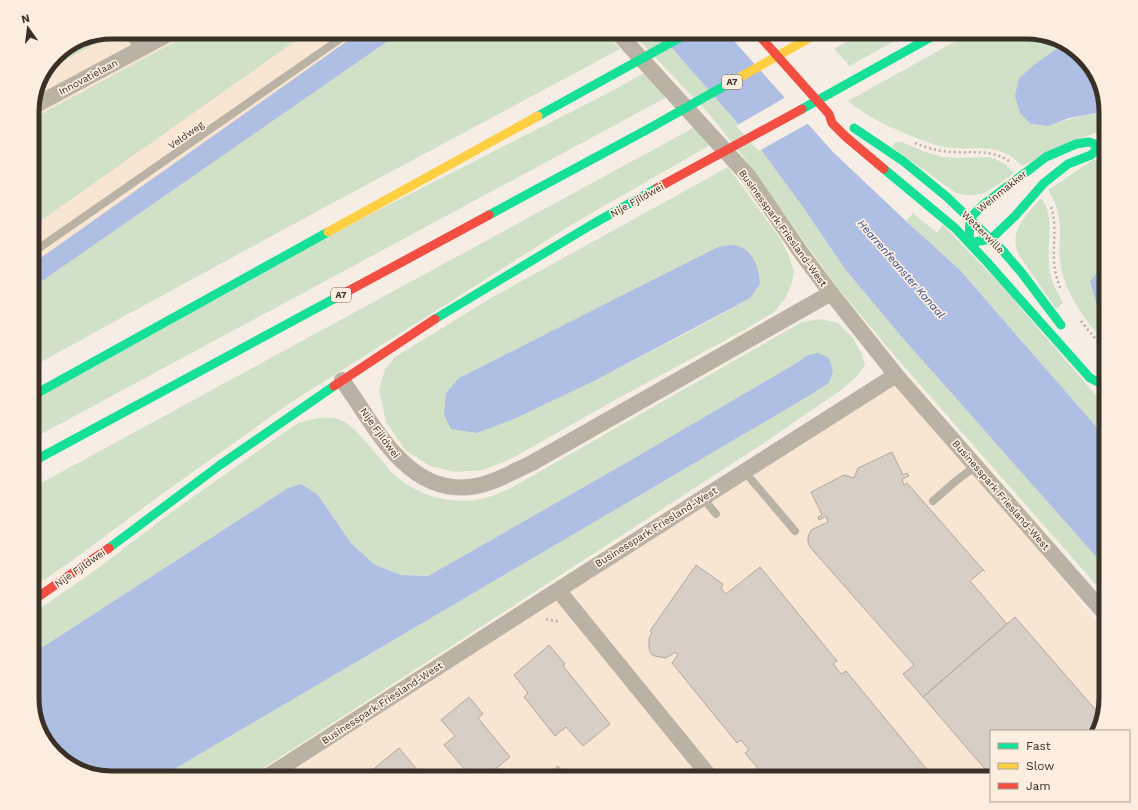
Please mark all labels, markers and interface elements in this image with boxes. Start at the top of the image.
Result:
north arrow [8,8,48,48]
text: N [20,11,31,26]
street label: Innovatielaan [57,57,119,97]
road number: A7 [722,75,742,89]
street label: Veldweg [166,119,206,151]
street label: Businesspark Friesland-West [737,167,830,289]
street label: Weinmakker [975,168,1029,214]
street label: Nije Fjildwei [608,181,666,219]
street label: Wetterwille [960,209,1007,256]
water label: Hearrenfeanster Kanaal [855,217,948,322]
road number: A7 [331,288,351,302]
street label: Nije Fjildwei [358,406,402,460]
street label: Businesspark Friesland-West [950,438,1052,553]
street label: Businesspark Friesland-West [593,484,720,569]
street label: Nije Fjildwei [53,547,107,589]
street label: Businesspark Friesland-West [319,659,445,746]
legend [990,730,1130,802]
text: Fast [1026,739,1051,753]
text: Slow [1026,759,1054,773]
text: Jam [1026,779,1051,793]

